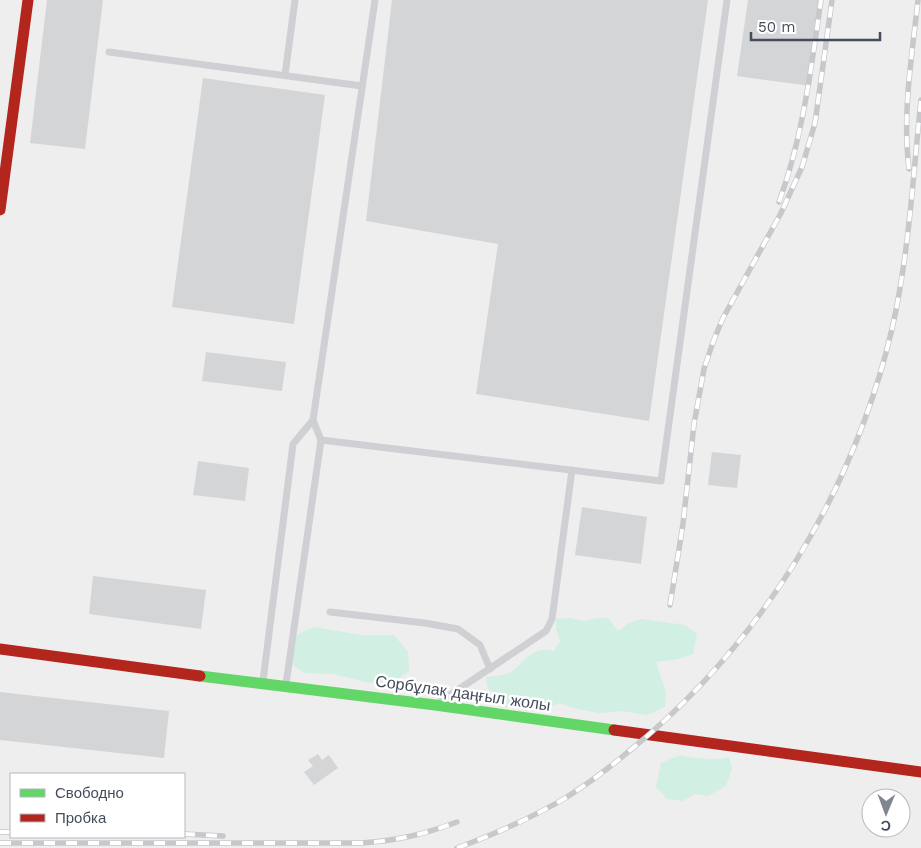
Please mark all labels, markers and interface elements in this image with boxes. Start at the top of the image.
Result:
scale bar [751,10,880,42]
text: 50 m [758,18,795,36]
street label: Сорбұлақ даңғыл жолы [374,671,552,715]
legend [10,773,185,838]
text: Свободно [55,784,124,802]
north arrow [861,788,911,838]
text: Пробка [55,809,107,827]
text: С [881,818,891,834]

